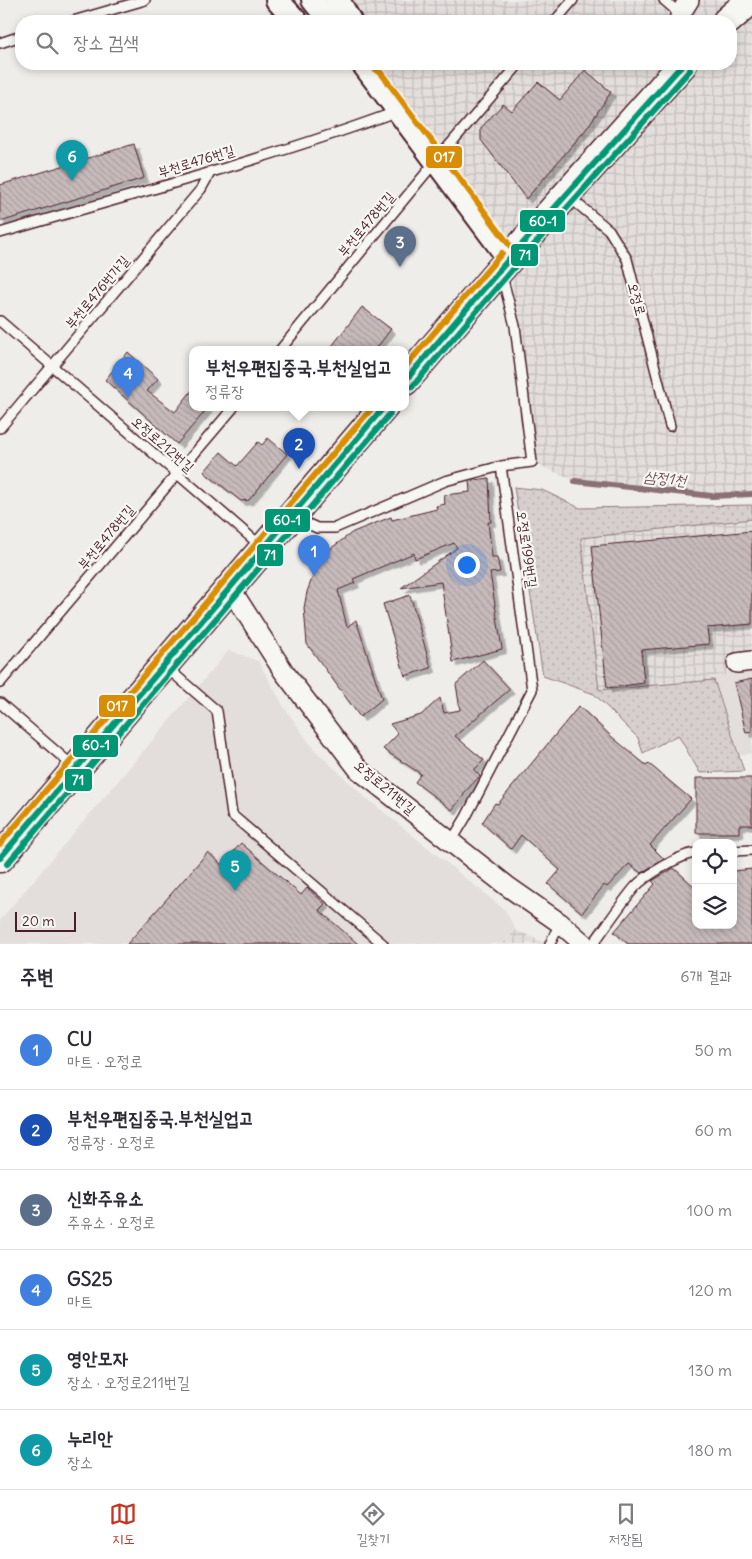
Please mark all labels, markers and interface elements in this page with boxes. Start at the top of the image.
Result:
search box [15,15,737,70]
icon: search [33,29,61,57]
text: 장소 검색 [73,30,139,54]
pin: 6 [56,140,88,181]
street label: 부천로476번길 [156,141,237,181]
line badge: 017 [425,145,463,169]
text: 017 [433,148,455,166]
street label: 부천로478번길 [334,187,399,260]
line badge: 60-1 [519,209,566,233]
text: 60-1 [529,212,557,230]
pin: 3 [384,226,416,267]
line badge: 71 [510,243,539,267]
text: 71 [519,246,531,264]
street label: 부천로476번가길 [61,251,133,332]
street label: 오정로 [624,280,650,318]
popup [189,346,409,411]
text: 부천우편집중국.부천실업고 [205,355,393,379]
pin: 4 [112,357,144,398]
text: 정류장 [205,381,244,401]
street label: 오정로212번길 [128,412,199,477]
pin: 2 [283,428,315,469]
water label: 삼정1천 [643,466,689,490]
street label: 부천로478번길 [74,500,139,573]
line badge: 60-1 [264,508,311,533]
street label: 오정로199번길 [513,509,541,590]
text: 60-1 [273,511,301,529]
pin: 1 [298,535,330,576]
line badge: 71 [256,543,284,567]
text: 71 [264,546,276,564]
your location [454,552,480,578]
line badge: 017 [98,694,136,718]
text: 017 [106,697,128,715]
line badge: 60-1 [72,734,119,758]
text: 60-1 [82,736,110,754]
street label: 오정로211번길 [350,756,420,819]
line badge: 71 [64,768,93,792]
text: 71 [72,771,84,789]
map controls [692,839,737,929]
button: locate [692,839,737,884]
pin: 5 [219,850,251,891]
button: layers [692,884,737,929]
scale bar [15,909,76,932]
text: 20 m [22,912,55,930]
text: 주변 [20,963,54,990]
text: 6개 결과 [680,966,732,986]
text: CU [67,1027,92,1051]
text: 1 [33,1040,39,1060]
text: 50 m [694,1040,732,1060]
text: 마트 · 오정로 [67,1051,143,1071]
text: 부천우편집중국.부천실업고 [67,1106,254,1130]
text: 2 [32,1120,40,1140]
text: 60 m [694,1120,732,1140]
text: 정류장 · 오정로 [67,1132,155,1152]
text: 신화주유소 [67,1186,143,1210]
text: 3 [31,1200,41,1220]
text: 100 m [687,1200,732,1220]
text: 주유소 · 오정로 [67,1212,155,1232]
text: GS25 [67,1267,113,1291]
text: 4 [31,1280,41,1300]
text: 120 m [689,1280,732,1300]
text: 마트 [67,1291,93,1311]
text: 영안모자 [67,1346,128,1370]
text: 5 [31,1360,41,1380]
text: 130 m [688,1360,732,1380]
text: 장소 · 오정로211번길 [67,1372,190,1392]
text: 누리안 [67,1426,113,1450]
text: 6 [31,1440,41,1460]
text: 180 m [688,1440,732,1460]
text: 장소 [67,1452,93,1472]
tab: 지도 [109,1500,137,1549]
tab: 길찾기 [356,1500,390,1549]
tab: 저장됨 [609,1500,643,1549]

